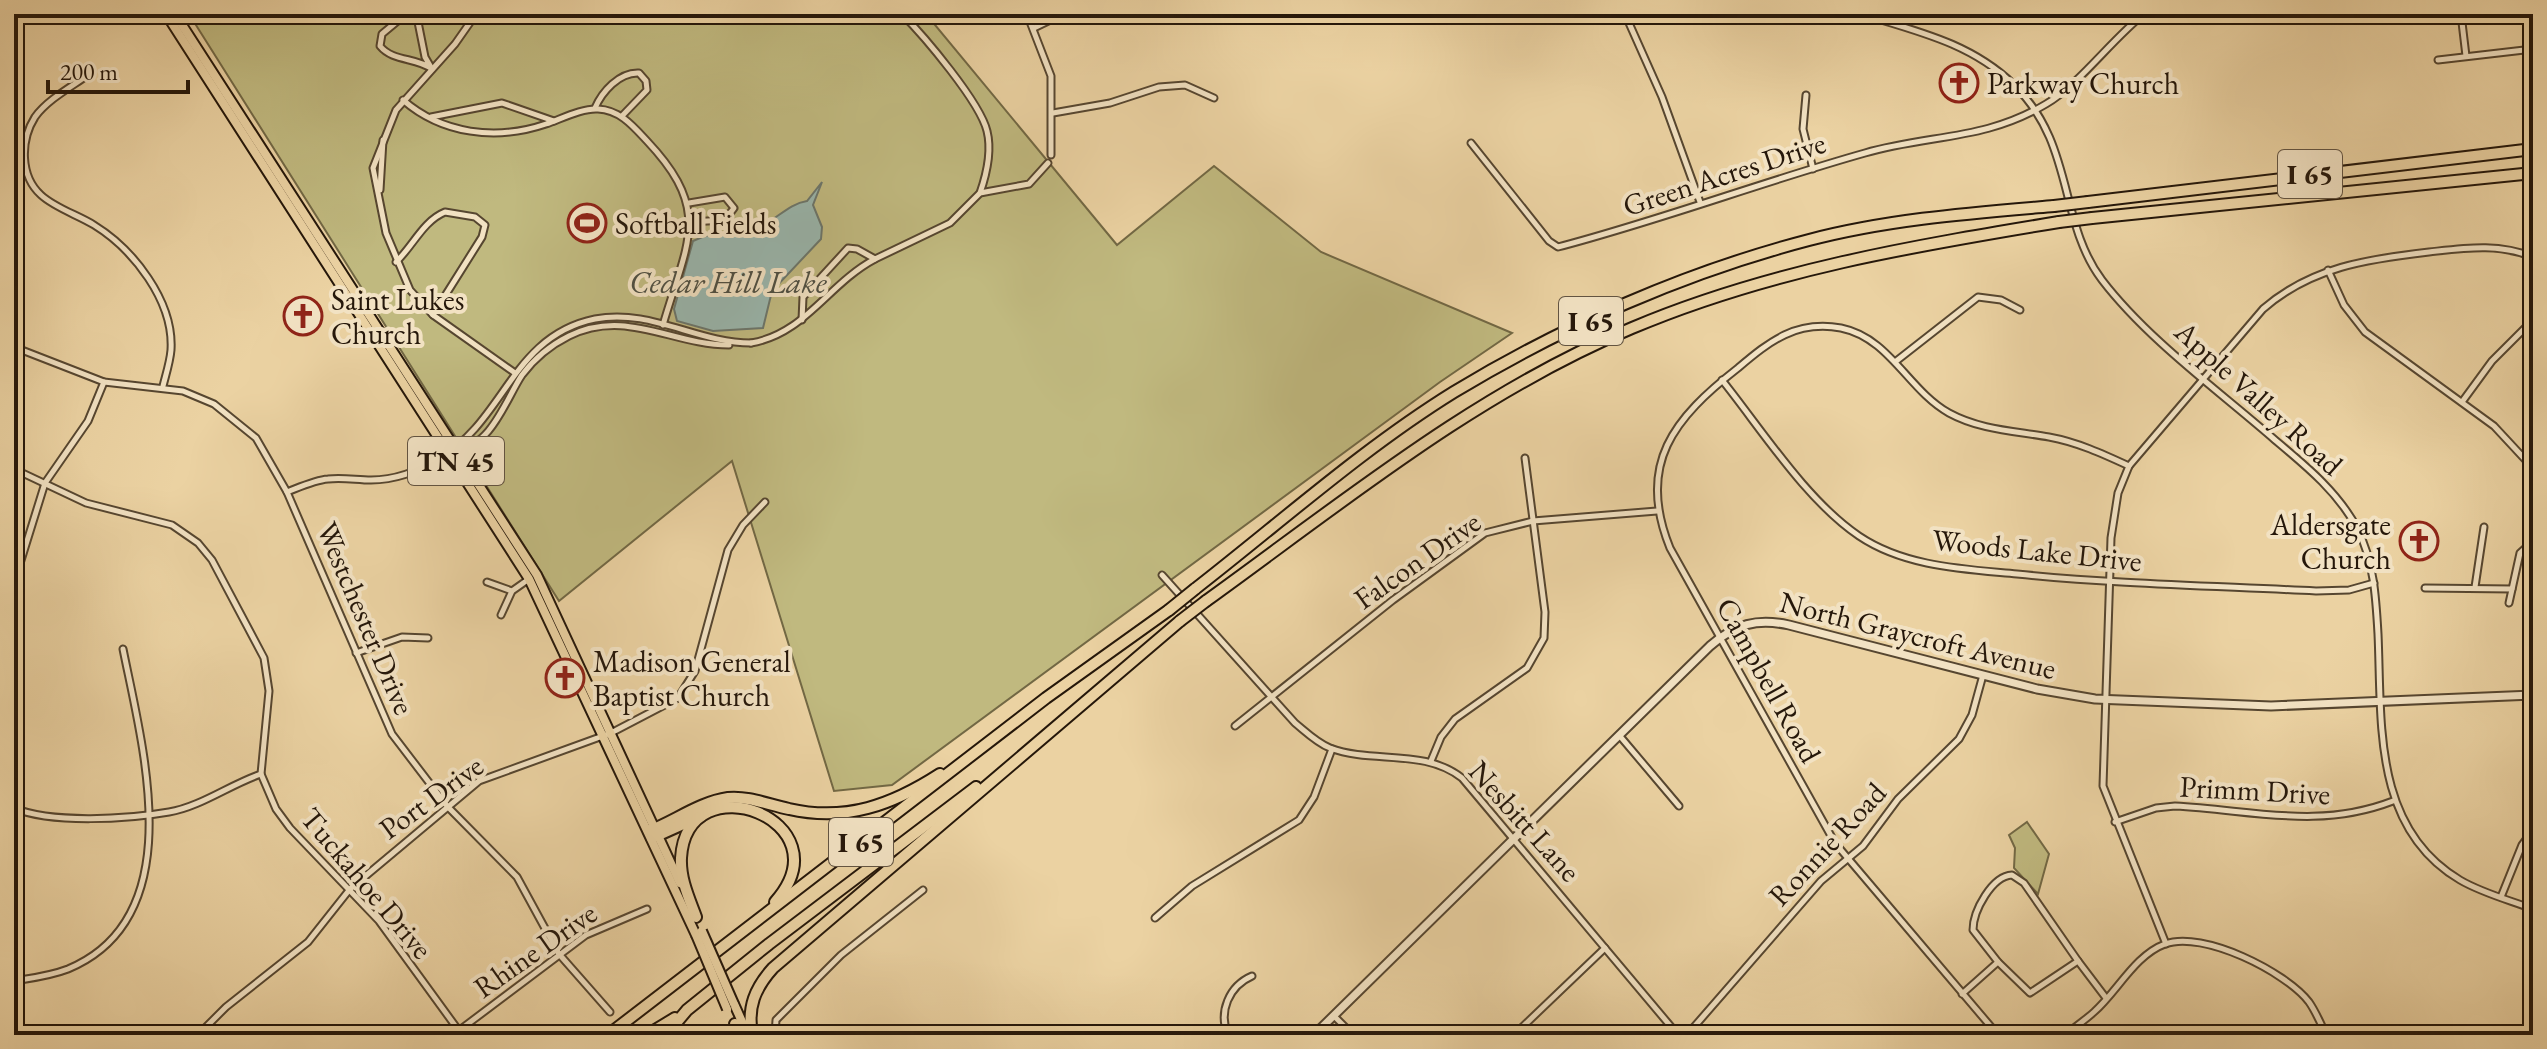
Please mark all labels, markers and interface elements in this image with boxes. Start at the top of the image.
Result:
scale bar [48,44,188,94]
text: 200 m [60,56,118,87]
church icon: Parkway Church [1938,62,1980,104]
place label: Parkway Church [1987,64,2179,103]
street label: Green Acres Drive [1618,123,1830,225]
road number: I 65 [2278,150,2342,198]
sports icon: Softball Fields [566,202,608,244]
place label: Softball Fields [615,204,776,243]
water label: Cedar Hill Lake [629,261,828,303]
place label: Saint Lukes Church [331,280,464,353]
church icon: Saint Lukes Church [282,295,324,337]
road number: I 65 [1559,297,1623,345]
street label: Apple Valley Road [2166,311,2352,484]
road number: TN 45 [408,437,504,485]
street label: Falcon Drive [1346,502,1488,618]
place label: Aldersgate Church [2269,505,2391,578]
street label: Westchester Drive [308,516,424,720]
street label: Woods Lake Drive [1930,520,2144,580]
church icon: Aldersgate Church [2398,520,2440,562]
street label: North Graycroft Avenue [1776,582,2060,688]
street label: Campbell Road [1708,591,1831,770]
place label: Madison General Baptist Church [593,642,791,715]
church icon: Madison General Baptist Church [544,657,586,699]
street label: Port Drive [371,746,491,848]
street label: Nesbitt Lane [1460,752,1590,890]
street label: Primm Drive [2179,767,2331,813]
street label: Ronnie Road [1760,773,1895,914]
street label: Tuckahoe Drive [292,799,442,967]
road number: I 65 [829,818,893,866]
street label: Rhine Drive [466,893,604,1007]

